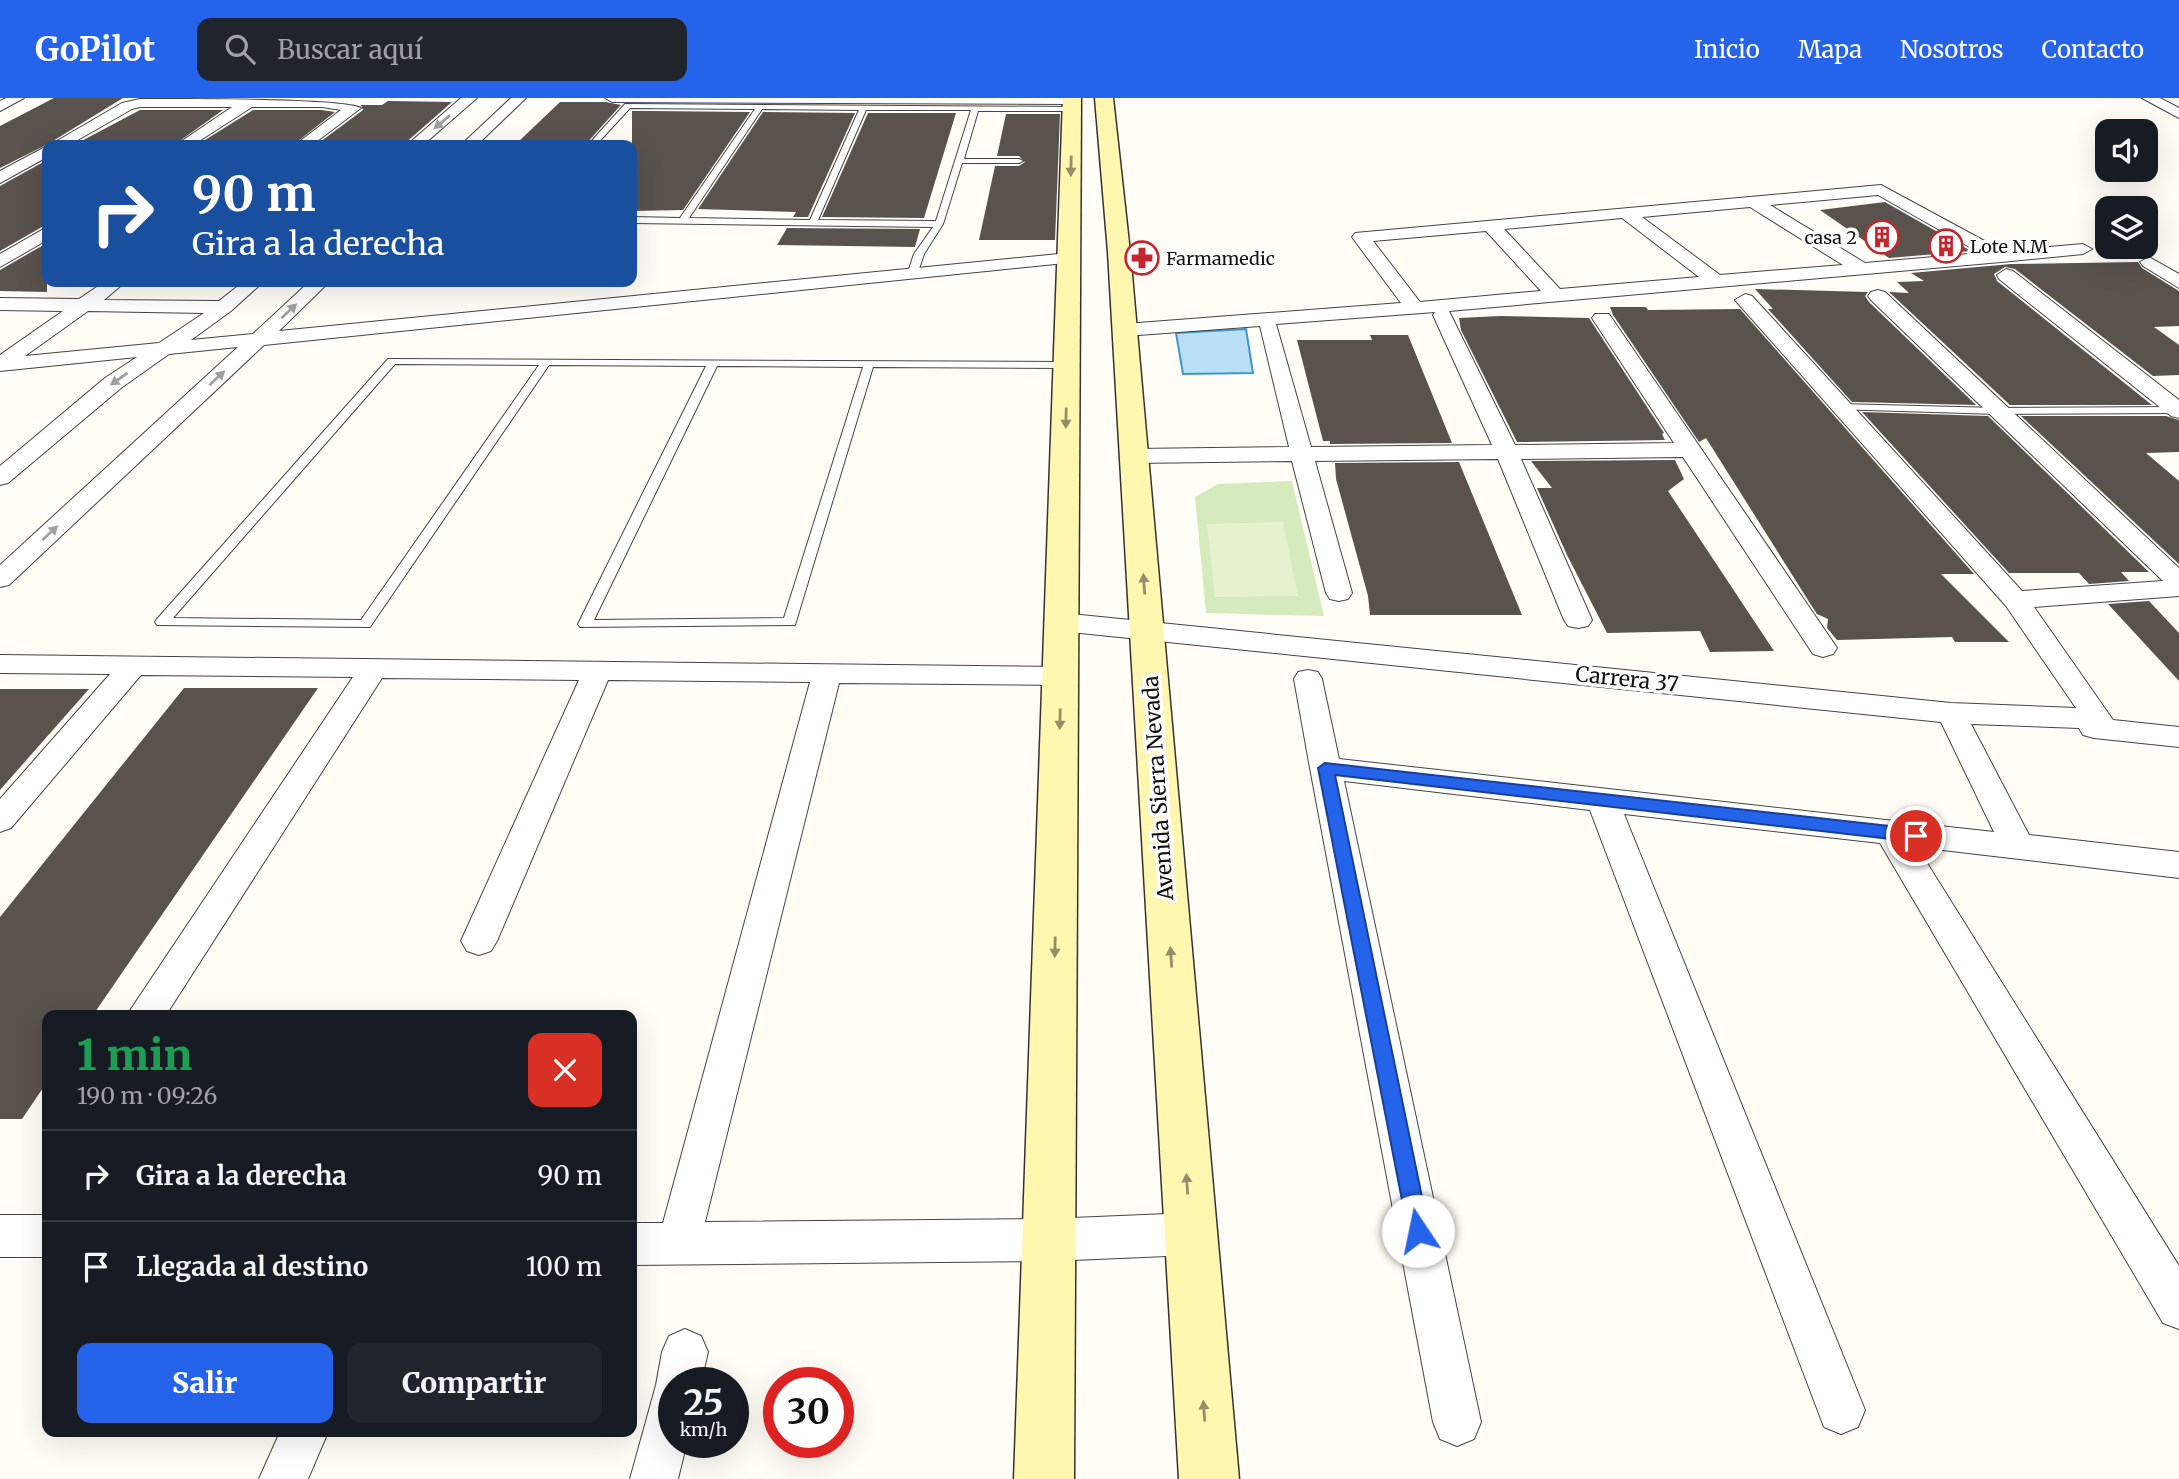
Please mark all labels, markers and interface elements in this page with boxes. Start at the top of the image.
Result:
search box [197,18,687,81]
text: GoPilot [35,29,155,70]
icon: search [221,30,259,68]
text: Buscar aquí [277,33,423,66]
text: Inicio [1694,34,1760,65]
text: Mapa [1798,34,1862,65]
text: Nosotros [1900,34,2004,65]
text: Contacto [2042,34,2144,65]
one-way arrow [433,114,451,130]
map controls [2095,119,2158,259]
button: sound [2095,119,2158,182]
one-way arrow [1065,155,1077,177]
text: 90 m [192,163,316,224]
icon: right [77,168,168,259]
button: layers [2095,196,2158,259]
building icon: casa 2 [1863,218,1901,256]
text: Gira a la derecha [192,224,445,264]
place label: casa 2 [1804,226,1857,249]
building icon: Lote N.M [1927,227,1965,265]
place label: Lote N.M [1970,235,2048,258]
pharmacy icon: Farmamedic [1123,239,1161,277]
place label: Farmamedic [1166,247,1275,270]
one-way arrow [280,303,298,319]
one-way arrow [208,369,225,386]
one-way arrow [110,372,128,386]
one-way arrow [1060,407,1071,429]
one-way arrow [41,525,58,541]
one-way arrow [1138,572,1149,594]
street label: Carrera 37 [1574,660,1680,698]
street label: Avenida Sierra Nevada [1137,675,1179,902]
one-way arrow [1054,708,1065,730]
pin [1886,806,1946,866]
icon: arrive [1897,817,1935,855]
one-way arrow [1049,936,1061,958]
one-way arrow [1165,946,1176,968]
text: 1 min [77,1029,192,1081]
button: close [528,1033,602,1107]
text: 190 m · 09:26 [77,1081,217,1110]
icon: right [77,1157,115,1195]
text: Gira a la derecha [136,1159,347,1192]
text: 90 m [538,1159,602,1192]
one-way arrow [1181,1173,1192,1195]
position arrow [1381,1194,1455,1268]
icon: arrive [77,1248,115,1286]
text: Llegada al destino [136,1250,368,1283]
text: 100 m [526,1250,602,1283]
button: Salir [77,1343,333,1423]
button: Compartir [347,1343,602,1423]
speed limit sign: 30 [763,1367,854,1458]
text: 25 [683,1381,724,1425]
one-way arrow [1198,1400,1209,1422]
text: km/h [680,1418,727,1441]

